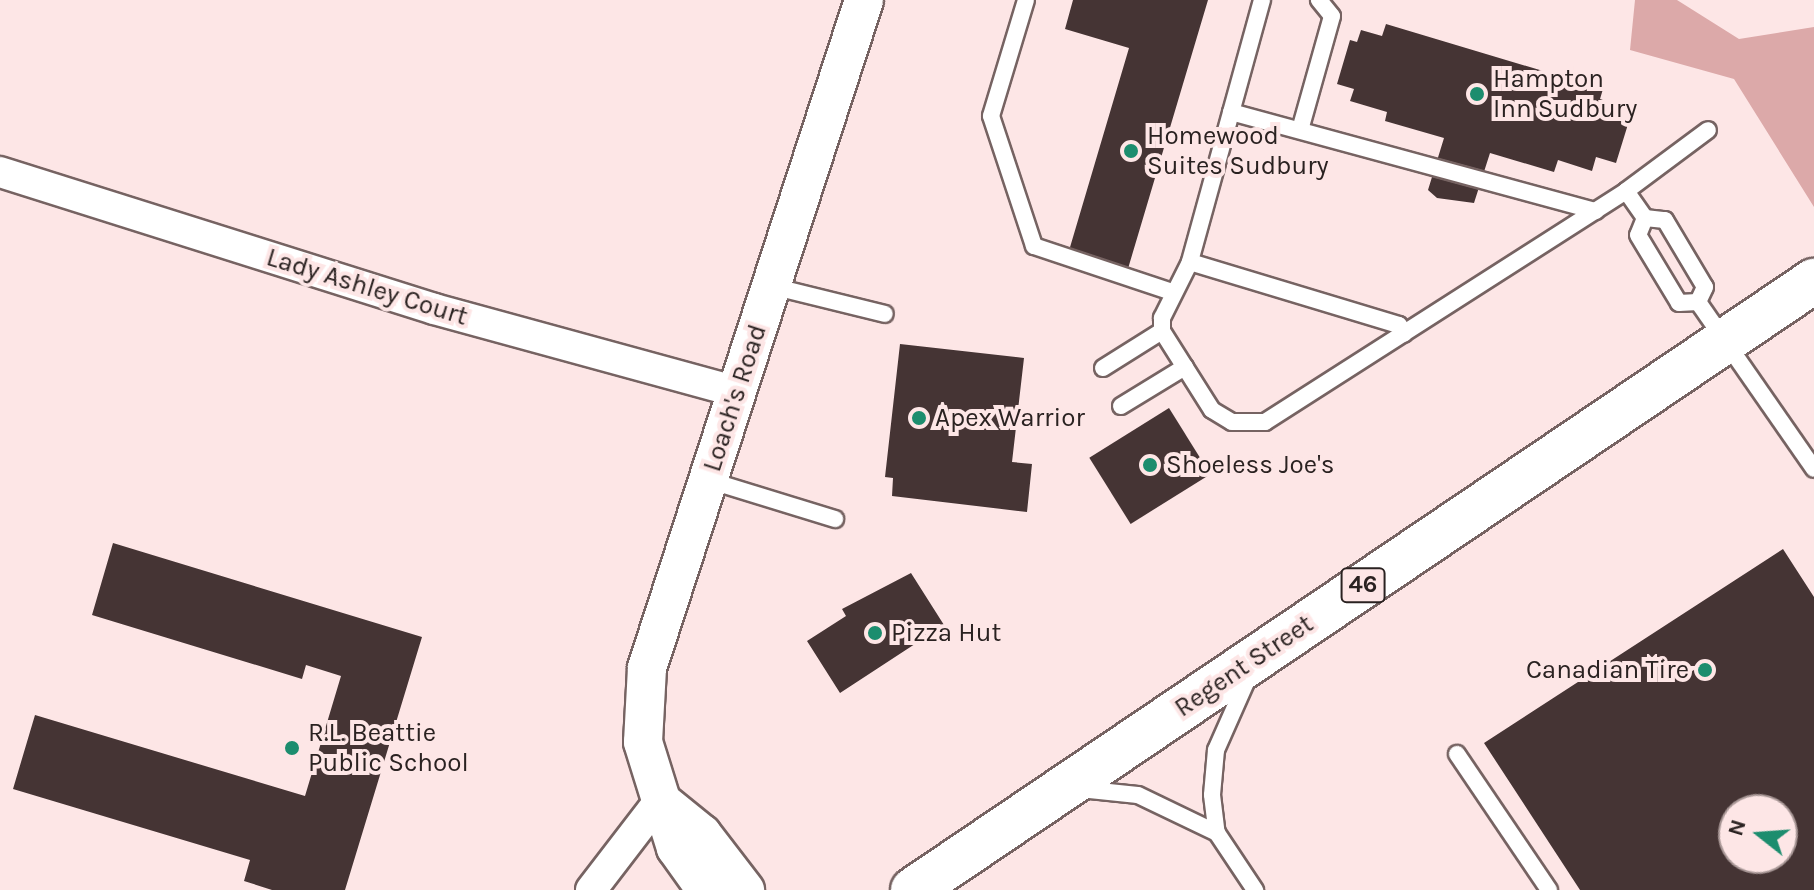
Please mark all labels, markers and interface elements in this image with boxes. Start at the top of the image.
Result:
place label: Hampton Inn Sudbury [1493,63,1637,124]
marker: Hampton Inn Sudbury [1468,85,1486,103]
place label: Homewood Suites Sudbury [1147,120,1329,182]
marker: Homewood Suites Sudbury [1122,142,1140,160]
street label: Lady Ashley Court [263,242,471,332]
street label: Loach's Road [697,320,773,476]
place label: Apex Warrior [935,402,1085,434]
marker: Apex Warrior [910,409,928,427]
place label: Shoeless Joe's [1166,449,1334,481]
marker: Shoeless Joe's [1141,456,1159,474]
road number: 46 [1339,565,1387,605]
street label: Regent Street [1169,608,1319,724]
place label: Pizza Hut [891,617,1001,649]
marker: Pizza Hut [866,624,884,642]
place label: Canadian Tire [1526,654,1689,686]
marker: Canadian Tire [1696,661,1714,679]
place label: R.L. Beattie Public School [308,717,469,778]
marker: R.L. Beattie Public School [283,739,301,757]
north arrow [1718,794,1798,874]
text: N [1722,816,1752,839]

